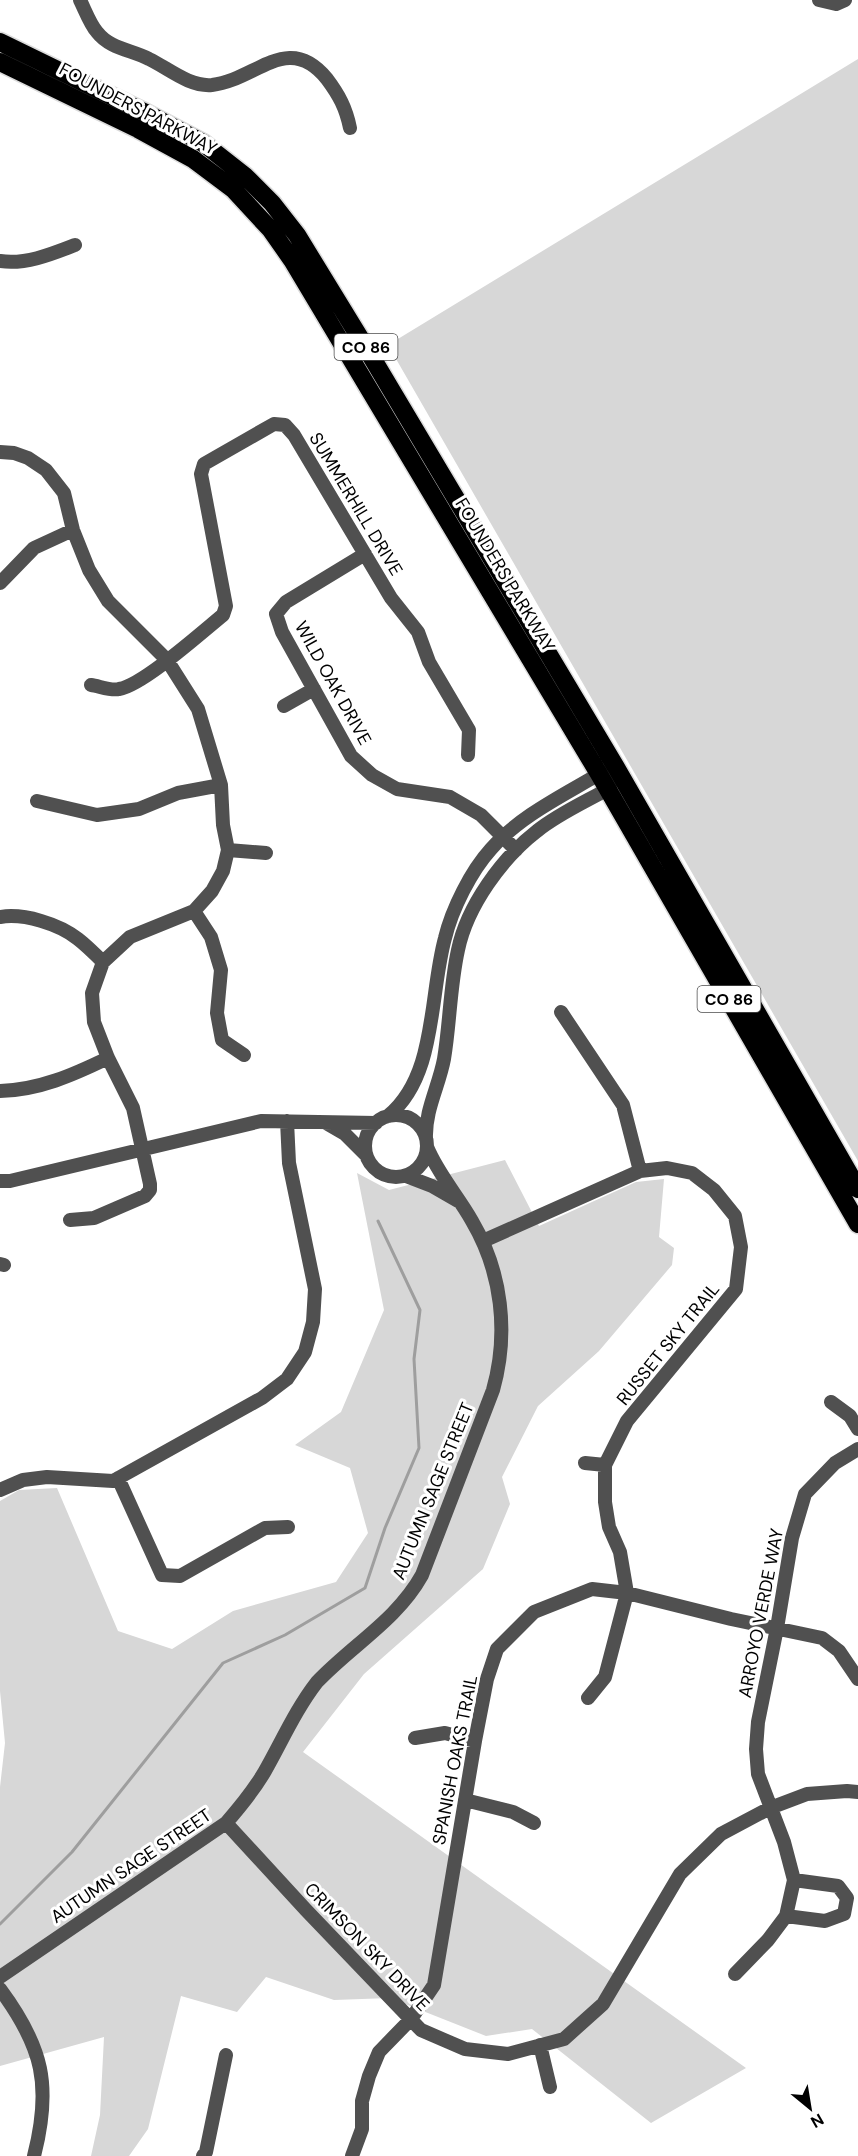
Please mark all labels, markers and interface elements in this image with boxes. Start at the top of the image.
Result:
street label: FOUNDERS PARKWAY [55,57,222,161]
road number: CO 86 [334,334,398,360]
street label: SUMMERHILL DRIVE [304,428,408,580]
street label: FOUNDERS PARKWAY [450,494,561,657]
street label: WILD OAK DRIVE [289,617,377,749]
road number: CO 86 [698,986,760,1012]
street label: RUSSET SKY TRAIL [611,1278,725,1410]
street label: AUTUMN SAGE STREET [386,1399,480,1583]
street label: ARROYO VERDE WAY [733,1526,789,1700]
street label: SPANISH OAKS TRAIL [427,1673,483,1847]
street label: AUTUMN SAGE STREET [46,1803,216,1929]
street label: CRIMSON SKY DRIVE [299,1877,435,2017]
north arrow [780,2078,840,2138]
text: N [807,2109,828,2133]

